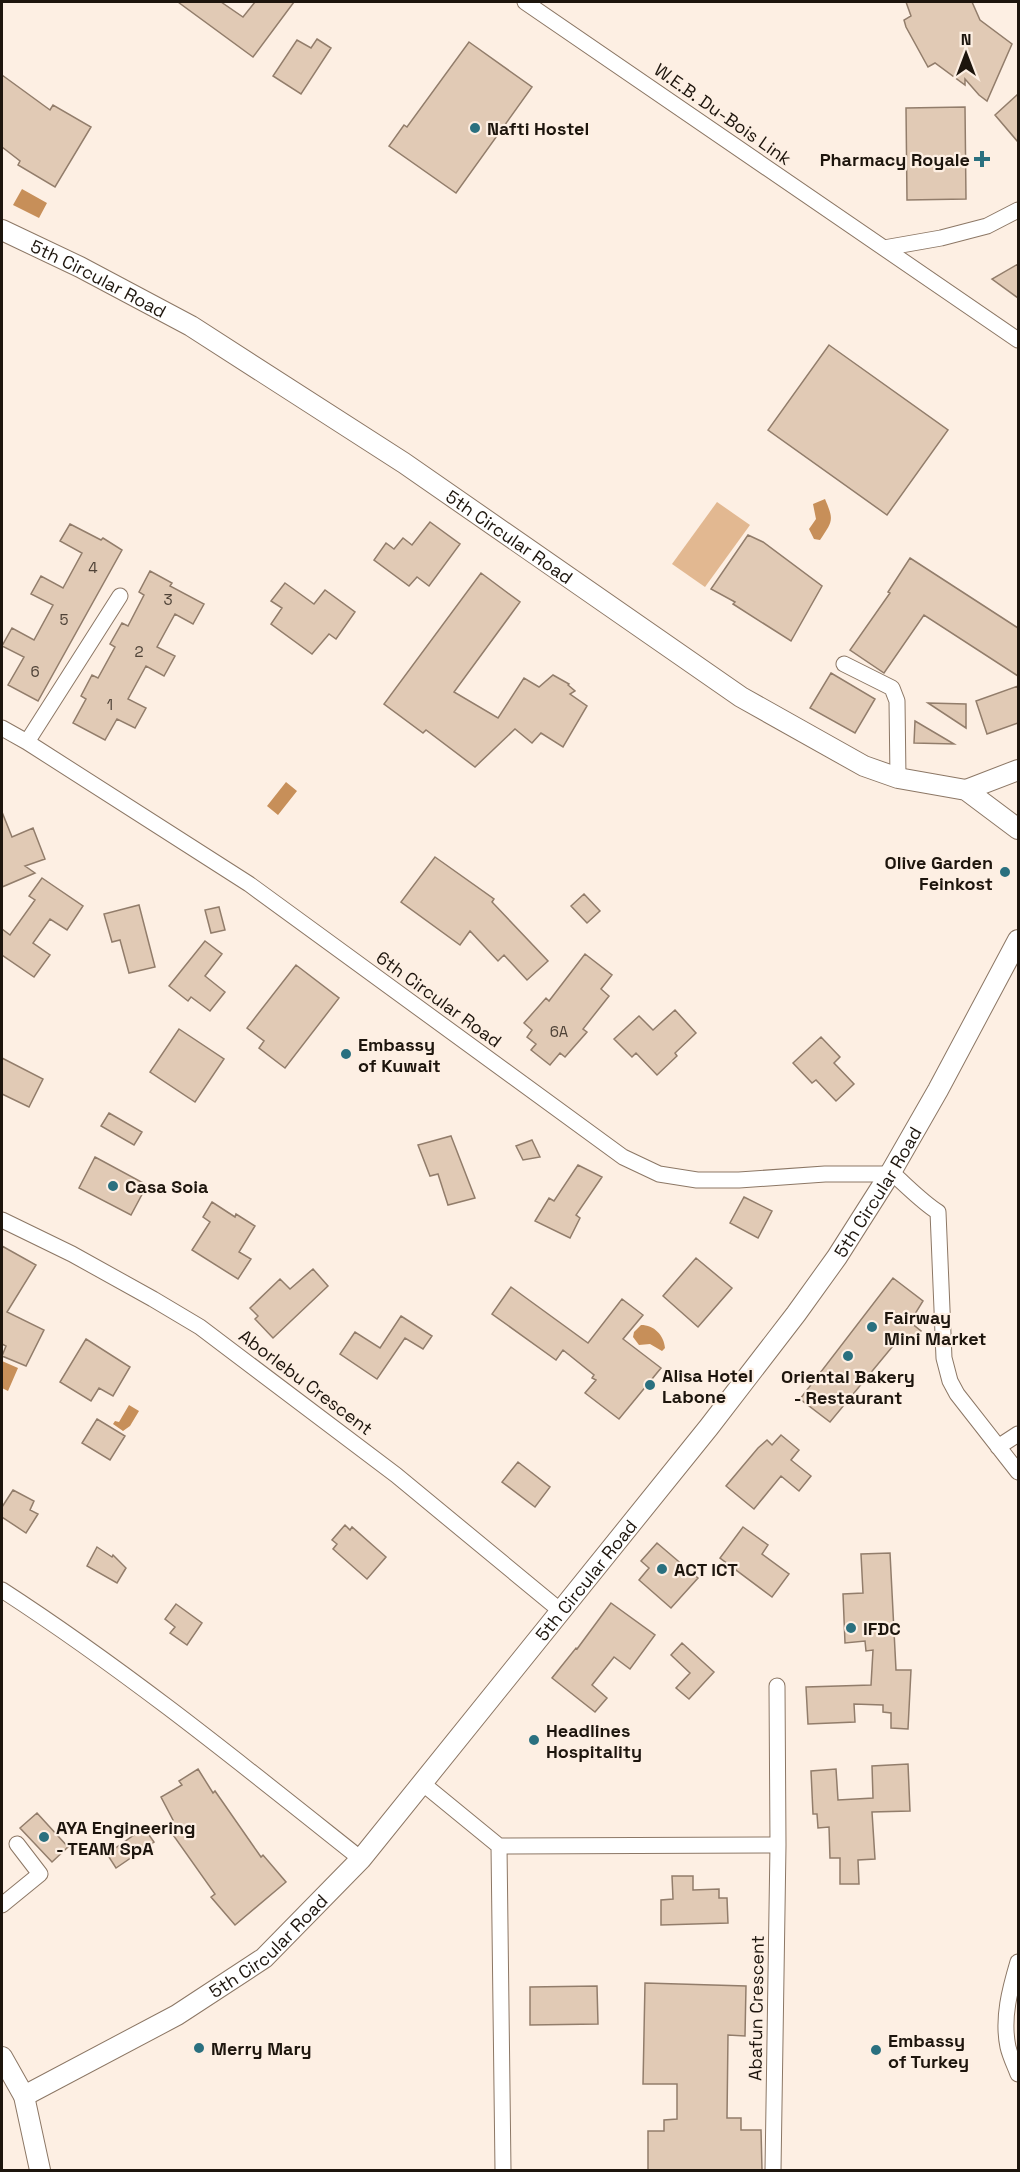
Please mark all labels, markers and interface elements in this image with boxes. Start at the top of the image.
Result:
north arrow [936,24,996,84]
text: N [961,29,971,50]
street label: W.E.B. Du-Bois Link [650,58,796,170]
place label: Nafti Hostel [487,117,589,140]
marker: Nafti Hostel [468,121,482,135]
place label: Pharmacy Royale [820,148,970,171]
marker: Pharmacy Royale [975,152,989,166]
street label: 5th Circular Road [27,234,171,322]
street label: 5th Circular Road [442,484,578,588]
house number: 4 [88,558,98,577]
house number: 3 [163,590,173,609]
house number: 5 [60,610,69,629]
house number: 2 [134,642,144,661]
house number: 6 [30,662,40,681]
house number: 1 [107,695,113,714]
place label: Olive Garden Feinkost [885,851,993,895]
marker: Olive Garden Feinkost [998,865,1012,879]
street label: 6th Circular Road [372,946,506,1052]
house number: 6A [550,1022,569,1041]
place label: Embassy of Kuwait [358,1033,441,1077]
marker: Embassy of Kuwait [339,1047,353,1061]
street label: 5th Circular Road [828,1122,926,1261]
place label: Casa Soia [125,1175,209,1198]
marker: Casa Soia [106,1179,120,1193]
place label: Fairway Mini Market [884,1306,986,1350]
marker: Fairway Mini Market [865,1320,879,1334]
street label: Aborlebu Crescent [234,1324,378,1440]
marker: Oriental Bakery - Restaurant [841,1349,855,1363]
place label: Alisa Hotel Labone [662,1364,753,1408]
place label: Oriental Bakery - Restaurant [781,1365,915,1409]
marker: Alisa Hotel Labone [643,1378,657,1392]
street label: 5th Circular Road [530,1515,642,1645]
place label: ACT ICT [674,1558,738,1581]
marker: ACT ICT [655,1562,669,1576]
place label: IFDC [863,1617,901,1640]
marker: IFDC [844,1621,858,1635]
place label: Headlines Hospitality [546,1719,642,1763]
marker: Headlines Hospitality [527,1733,541,1747]
place label: AYA Engineering - TEAM SpA [56,1816,196,1860]
marker: AYA Engineering - TEAM SpA [37,1830,51,1844]
street label: 5th Circular Road [204,1889,332,2003]
street label: Abafun Crescent [743,1935,769,2081]
place label: Embassy of Turkey [888,2029,969,2073]
place label: Merry Mary [211,2037,312,2060]
marker: Merry Mary [192,2041,206,2055]
marker: Embassy of Turkey [869,2043,883,2057]

